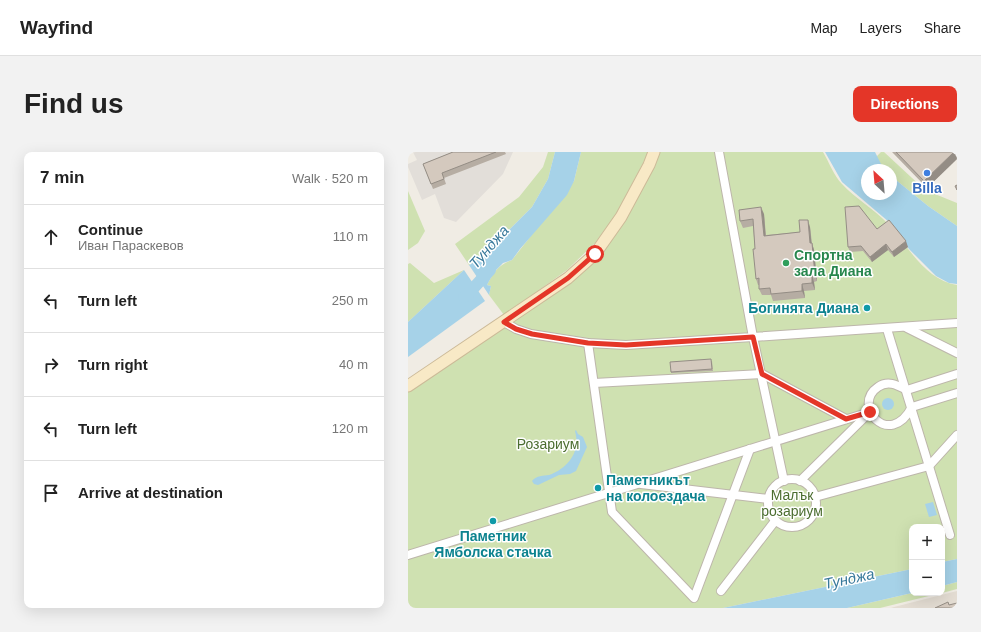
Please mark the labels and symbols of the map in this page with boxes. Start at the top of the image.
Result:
north arrow [861,164,897,200]
marker: Billa [922,168,932,178]
place label: Billa [912,180,942,196]
water label: Тунджа [465,222,512,272]
route start [586,245,604,263]
place label: Спортна зала Диана [794,247,872,279]
marker: Спортна зала Диана [781,258,791,268]
place label: Богинята Диана [748,300,859,316]
marker: Богинята Диана [862,303,872,313]
route end [861,403,879,421]
park label: Розариум [517,436,579,452]
place label: Паметникът на колоездача [606,472,706,504]
marker: Паметникът на колоездача [593,483,603,493]
park label: Малък розариум [761,487,823,519]
marker: Паметник Ямболска стачка [488,516,498,526]
place label: Паметник Ямболска стачка [434,528,552,560]
water label: Тунджа [822,565,876,592]

